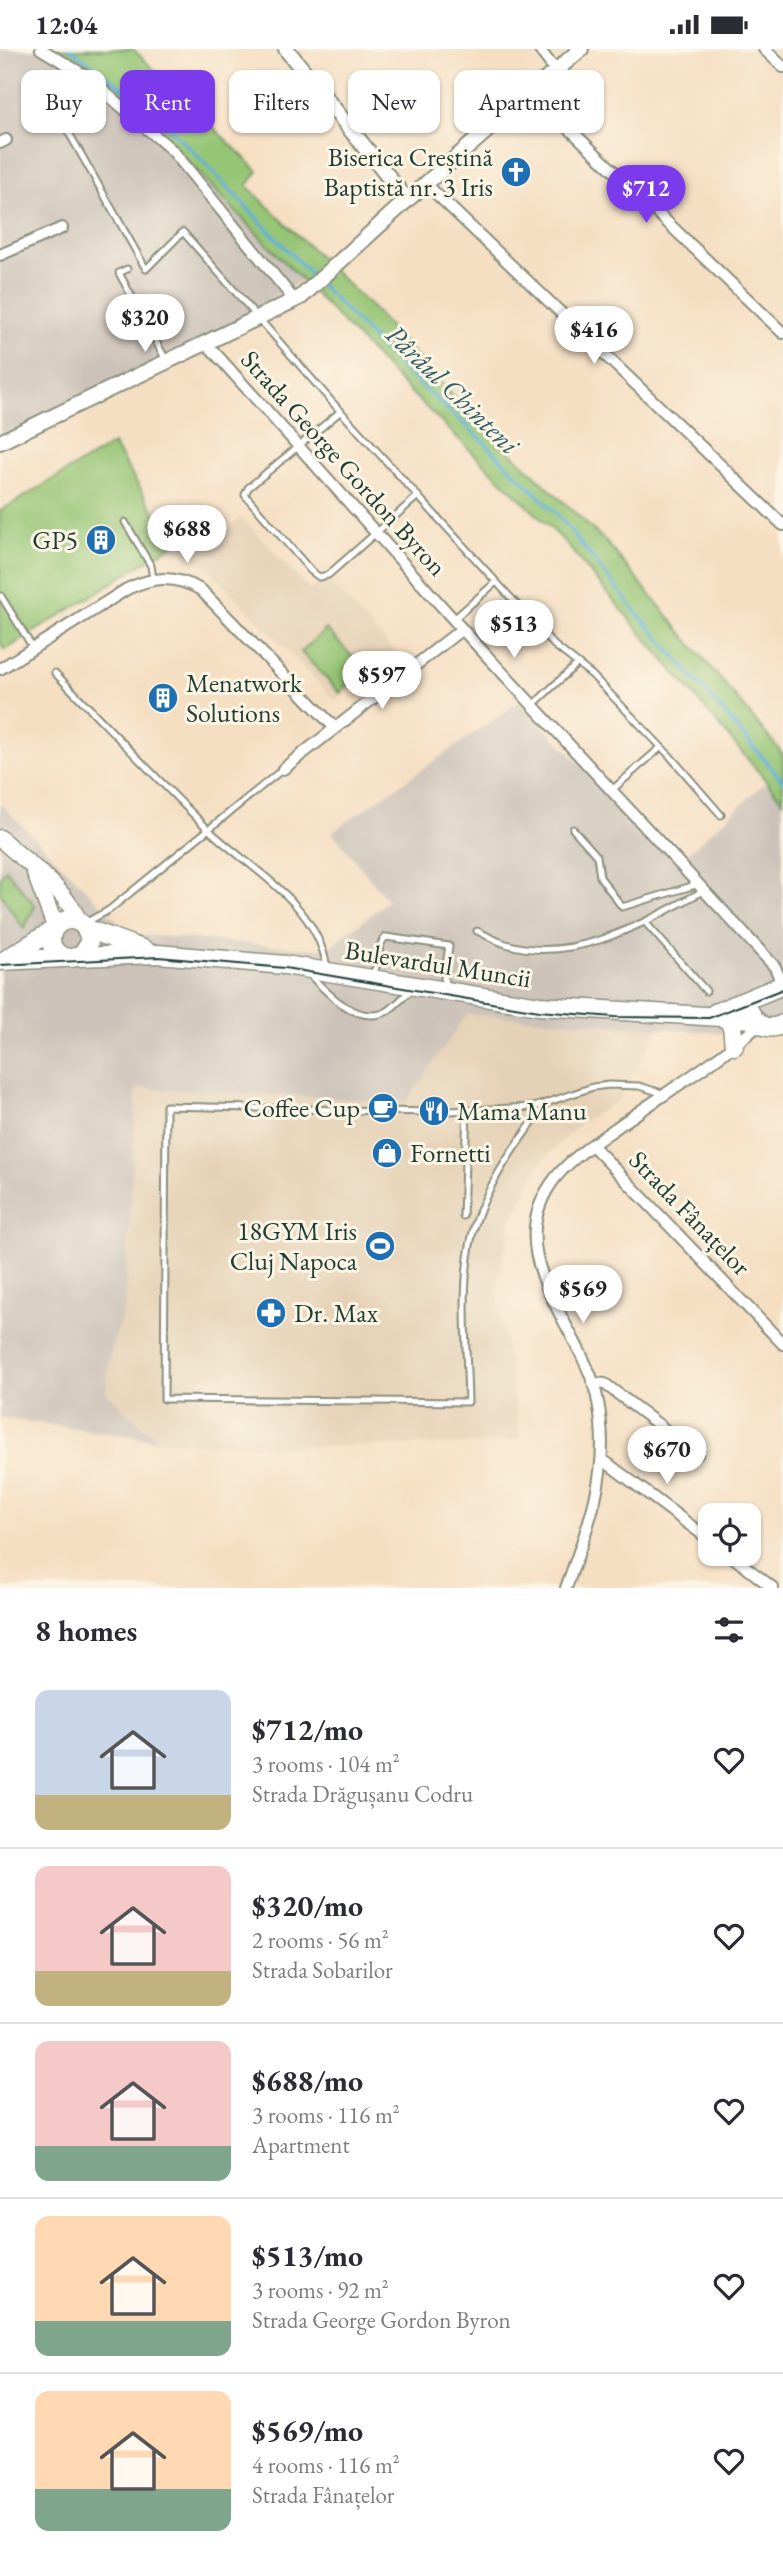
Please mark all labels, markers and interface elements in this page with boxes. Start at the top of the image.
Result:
text: 12:04 [35,8,97,42]
chip: Buy [21,70,106,133]
chip: Rent [120,70,215,133]
chip: Filters [229,70,334,133]
chip: New [348,70,440,133]
chip: Apartment [454,70,604,133]
place label: Biserica Creștină Baptistă nr. 3 Iris [324,140,494,204]
church icon: Biserica Creștină Baptistă nr. 3 Iris [499,155,533,189]
pin: $712 [605,165,687,225]
text: $712 [622,173,670,203]
pin: $320 [104,295,186,354]
text: $320 [121,302,169,332]
pin: $416 [553,307,635,366]
text: $416 [570,314,618,344]
water label: Pârâul Chinteni [378,316,529,463]
street label: Strada George Gordon Byron [234,343,455,583]
pin: $688 [146,505,228,565]
text: $688 [163,513,211,543]
place label: GP5 [32,523,78,557]
building icon: GP5 [84,523,118,557]
pin: $513 [473,601,555,660]
text: $513 [490,608,538,638]
pin: $597 [341,651,423,711]
text: $597 [358,659,406,689]
place label: Menatwork Solutions [186,666,303,730]
building icon: Menatwork Solutions [146,681,180,715]
street label: Bulevardul Muncii [343,933,533,995]
place label: Coffee Cup [243,1091,360,1125]
cafe icon: Coffee Cup [366,1091,400,1125]
restaurant icon: Mama Manu [417,1094,451,1128]
place label: Mama Manu [457,1094,587,1128]
shop icon: Fornetti [370,1136,404,1170]
place label: Fornetti [410,1136,491,1170]
street label: Strada Fânațelor [622,1143,758,1283]
place label: 18GYM Iris Cluj Napoca [230,1214,358,1278]
sports icon: 18GYM Iris Cluj Napoca [363,1229,397,1263]
pin: $569 [542,1265,624,1325]
text: $569 [559,1273,607,1303]
pharmacy icon: Dr. Max [254,1296,288,1330]
place label: Dr. Max [294,1296,379,1330]
pin: $670 [626,1427,708,1486]
text: $670 [643,1434,691,1464]
map controls [698,1503,761,1566]
button: locate [698,1503,761,1566]
text: 8 homes [35,1611,137,1650]
icon: filters [710,1611,748,1649]
text: $712/mo [252,1710,363,1749]
icon: home [91,1718,175,1802]
icon: heart [710,1741,748,1779]
text: 3 rooms · 104 m² [252,1749,400,1779]
text: Strada Drăgușanu Codru [252,1779,473,1809]
text: $320/mo [252,1886,363,1925]
icon: home [91,1894,175,1978]
icon: heart [710,1917,748,1955]
text: 2 rooms · 56 m² [252,1925,389,1955]
text: Strada Sobarilor [252,1955,393,1985]
text: $688/mo [252,2061,363,2100]
icon: home [91,2069,175,2153]
icon: heart [710,2092,748,2130]
text: 3 rooms · 116 m² [252,2100,400,2130]
text: Apartment [252,2130,350,2160]
text: $513/mo [252,2236,363,2275]
icon: home [91,2244,175,2328]
icon: heart [710,2267,748,2305]
text: 3 rooms · 92 m² [252,2275,389,2305]
text: Strada George Gordon Byron [252,2305,511,2335]
text: $569/mo [252,2411,363,2450]
icon: home [91,2419,175,2503]
icon: heart [710,2442,748,2480]
text: 4 rooms · 116 m² [252,2450,400,2480]
text: Strada Fânațelor [252,2480,395,2510]

